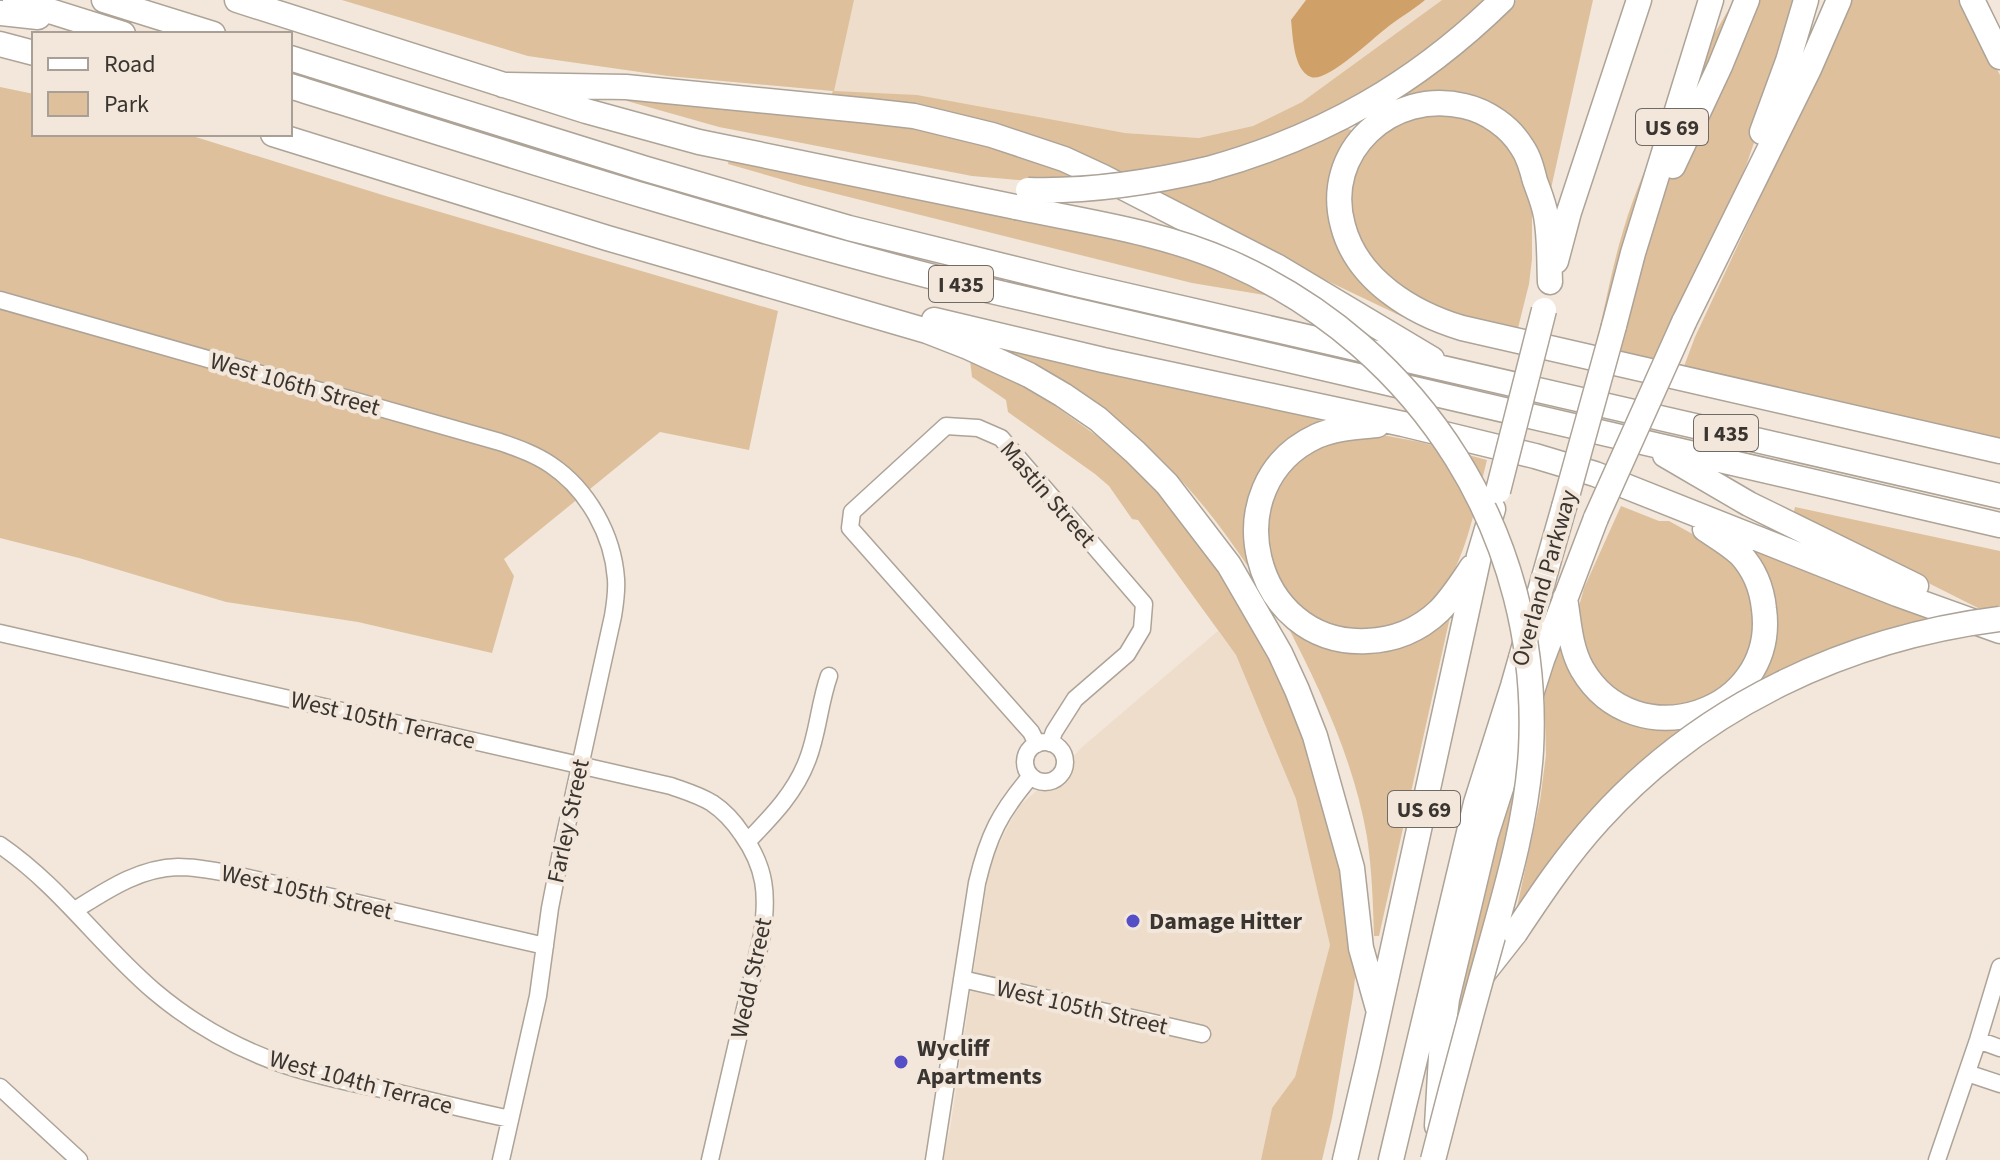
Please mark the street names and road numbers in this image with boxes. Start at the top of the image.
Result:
road number: US 69 [1636,109,1708,145]
road number: I 435 [929,266,993,302]
street label: West 106th Street [206,344,384,425]
road number: I 435 [1694,415,1758,451]
street label: Mastin Street [991,433,1104,555]
street label: Overland Parkway [1503,486,1586,670]
street label: West 105th Terrace [287,682,479,759]
street label: Farley Street [538,756,599,886]
road number: US 69 [1388,791,1460,827]
street label: West 105th Street [218,856,396,929]
street label: Wedd Street [722,915,781,1042]
street label: West 105th Street [993,971,1171,1044]
street label: West 104th Terrace [265,1041,457,1124]

